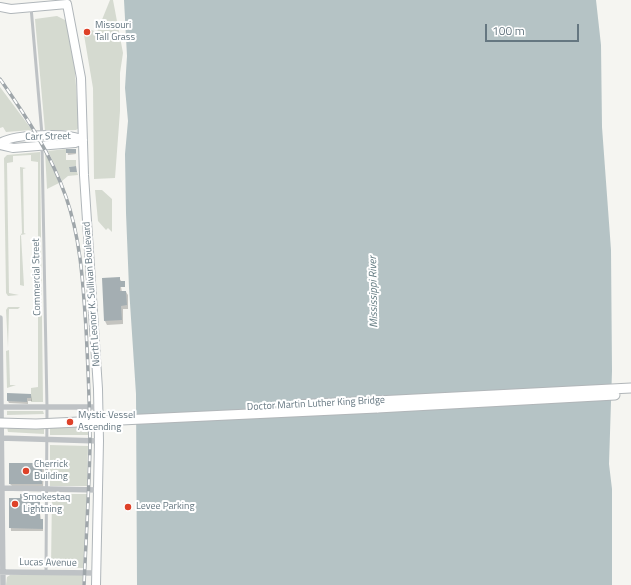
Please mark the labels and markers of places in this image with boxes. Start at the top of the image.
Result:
place label: Missouri Tall Grass [95,20,135,44]
marker: Missouri Tall Grass [82,27,92,37]
place label: Mystic Vessel Ascending [78,410,135,434]
marker: Mystic Vessel Ascending [65,417,75,427]
place label: Cherrick Building [34,459,68,482]
marker: Cherrick Building [21,466,31,476]
place label: Smokestaq Lightning [23,492,70,516]
marker: Smokestaq Lightning [10,499,20,509]
place label: Levee Parking [136,501,195,513]
marker: Levee Parking [123,502,133,512]

